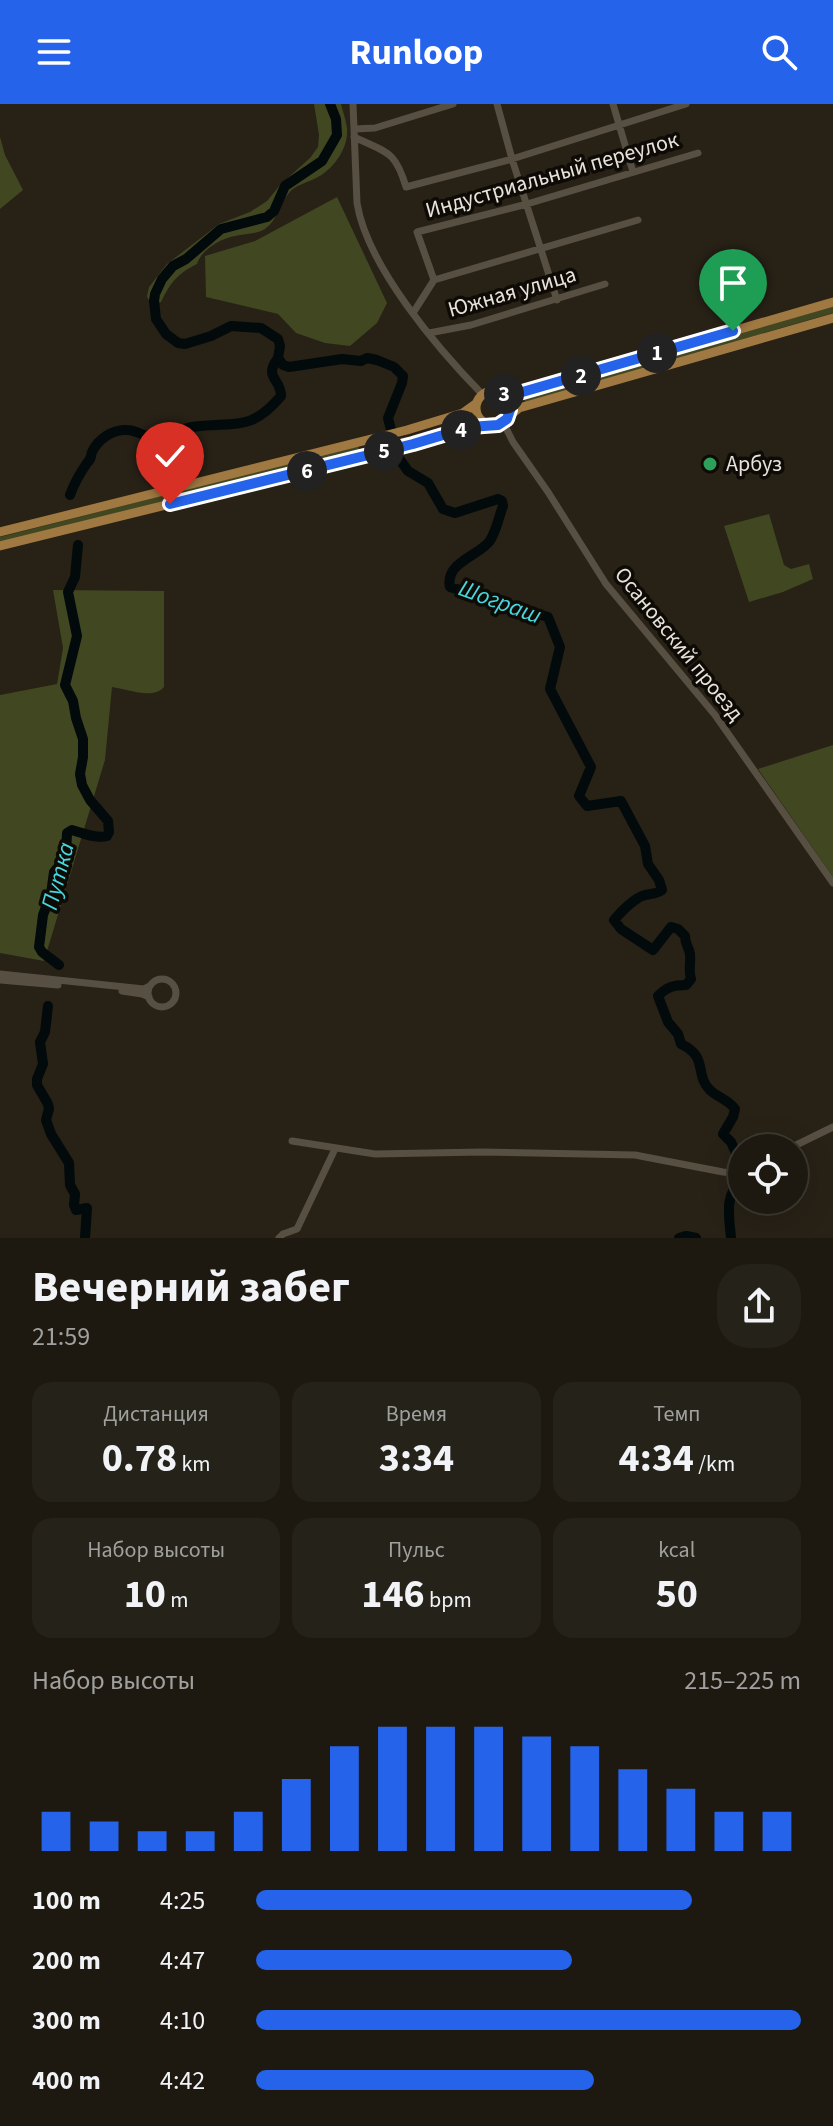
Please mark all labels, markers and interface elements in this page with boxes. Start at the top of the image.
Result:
text: Runloop [350,27,484,78]
icon: menu [32,30,76,74]
icon: search [757,30,801,74]
street label: Индустриальный переулок [422,124,682,226]
pin [699,249,767,331]
street label: Южная улица [444,258,580,326]
icon: arrive [711,261,755,305]
pin: 1 [637,333,677,373]
text: 1 [651,337,663,369]
pin: 2 [561,356,601,396]
text: 2 [575,360,587,392]
pin: 3 [484,374,524,414]
text: 3 [498,378,510,410]
pin: 4 [441,410,481,450]
text: 4 [455,414,467,446]
pin [136,422,204,504]
pin: 5 [364,431,404,471]
icon: check [148,434,192,478]
text: 5 [378,435,390,467]
place label: Арбуз [726,448,782,480]
pin: 6 [287,451,327,491]
text: 6 [301,455,313,487]
marker: Арбуз [701,455,719,473]
street label: Осановский проезд [607,560,751,728]
water label: Шограш [454,571,546,633]
water label: Путка [32,838,84,914]
map controls [728,1134,808,1214]
button: locate [728,1134,808,1214]
text: Вечерний забег [32,1256,350,1319]
button: share [717,1264,801,1348]
text: 21:59 [32,1318,90,1355]
text: Дистанция [103,1398,209,1430]
text: Время [386,1398,447,1430]
text: Темп [653,1398,700,1430]
text: 0.78 [102,1430,177,1487]
text: 3:34 [379,1430,454,1487]
text: 4:34 [619,1430,694,1487]
text: km [177,1448,211,1480]
text: /km [694,1448,735,1480]
text: Набор высоты [87,1534,225,1566]
text: Пульс [388,1534,445,1566]
text: kcal [658,1534,695,1566]
text: 10 [124,1566,166,1623]
text: 146 [361,1566,425,1623]
text: 50 [656,1566,698,1623]
text: m [166,1584,189,1616]
text: bpm [425,1584,472,1616]
text: Набор высоты [32,1662,195,1699]
text: 215–225 m [684,1662,801,1699]
text: 100 m [32,1882,101,1919]
text: 4:25 [160,1882,205,1919]
text: 200 m [32,1942,101,1979]
text: 4:47 [160,1942,205,1979]
text: 300 m [32,2002,101,2039]
text: 4:10 [160,2002,205,2039]
text: 400 m [32,2062,101,2099]
text: 4:42 [160,2062,205,2099]

